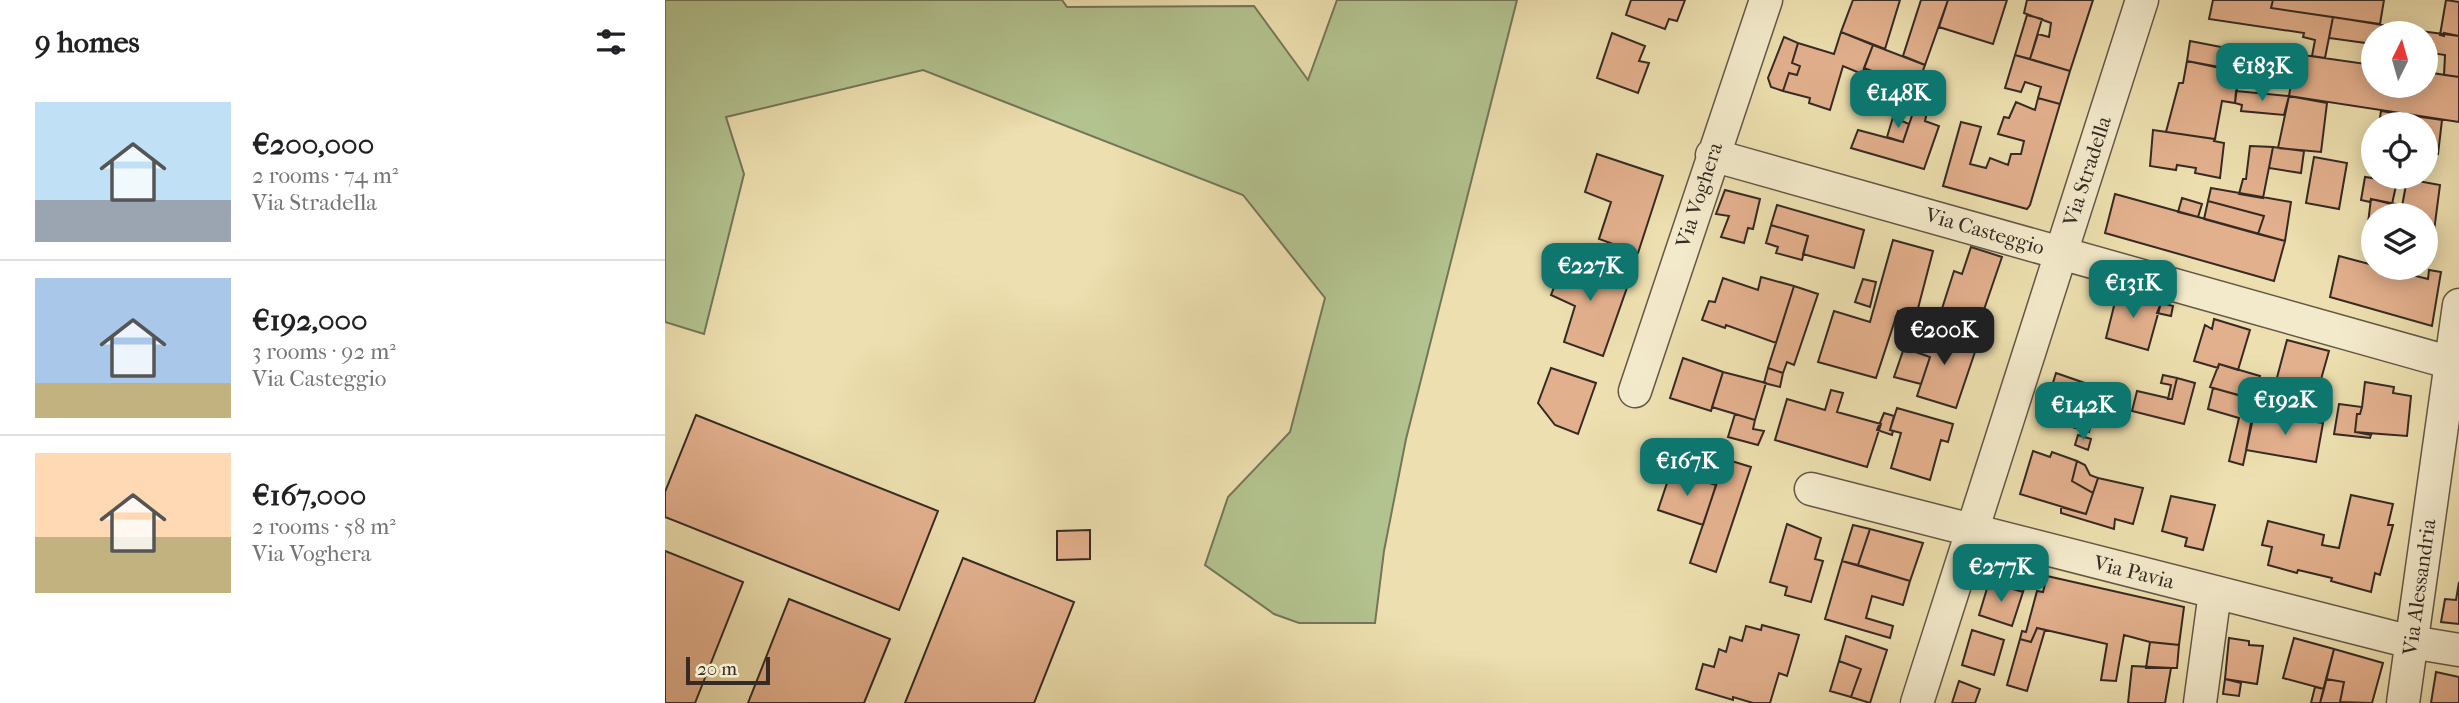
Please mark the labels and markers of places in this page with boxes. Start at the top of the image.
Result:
pin: €183K [2213,43,2311,103]
pin: €148K [1849,71,1947,130]
pin: €227K [1541,244,1639,303]
pin: €131K [2084,260,2182,320]
pin: €200K [1895,308,1993,367]
pin: €192K [2236,378,2334,437]
pin: €142K [2034,382,2132,442]
pin: €167K [1638,438,1736,498]
pin: €277K [1952,544,2050,604]

